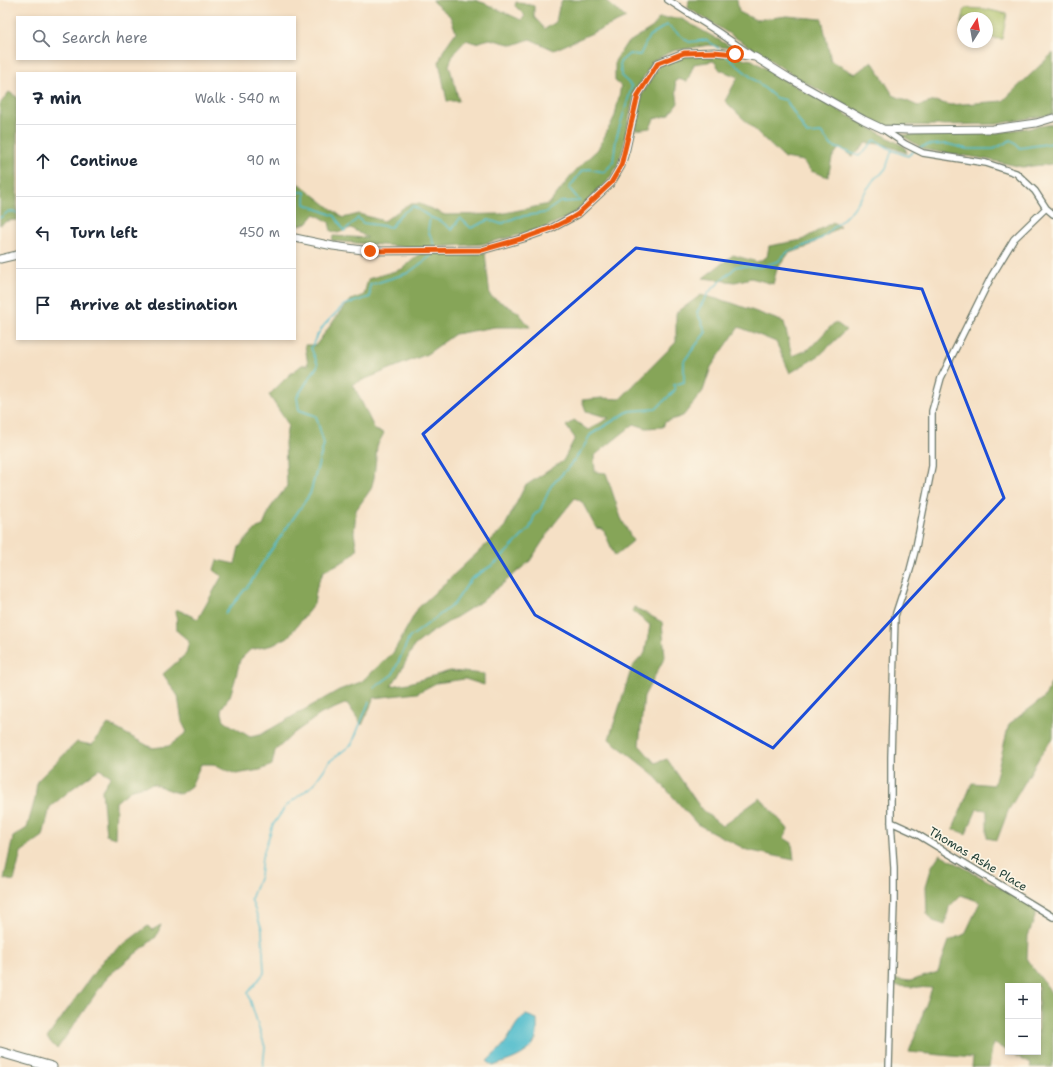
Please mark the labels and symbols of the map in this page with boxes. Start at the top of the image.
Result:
north arrow [957,12,993,48]
route start [726,45,744,63]
route end [361,242,379,260]
street label: Thomas Ashe Place [926,823,1030,895]

